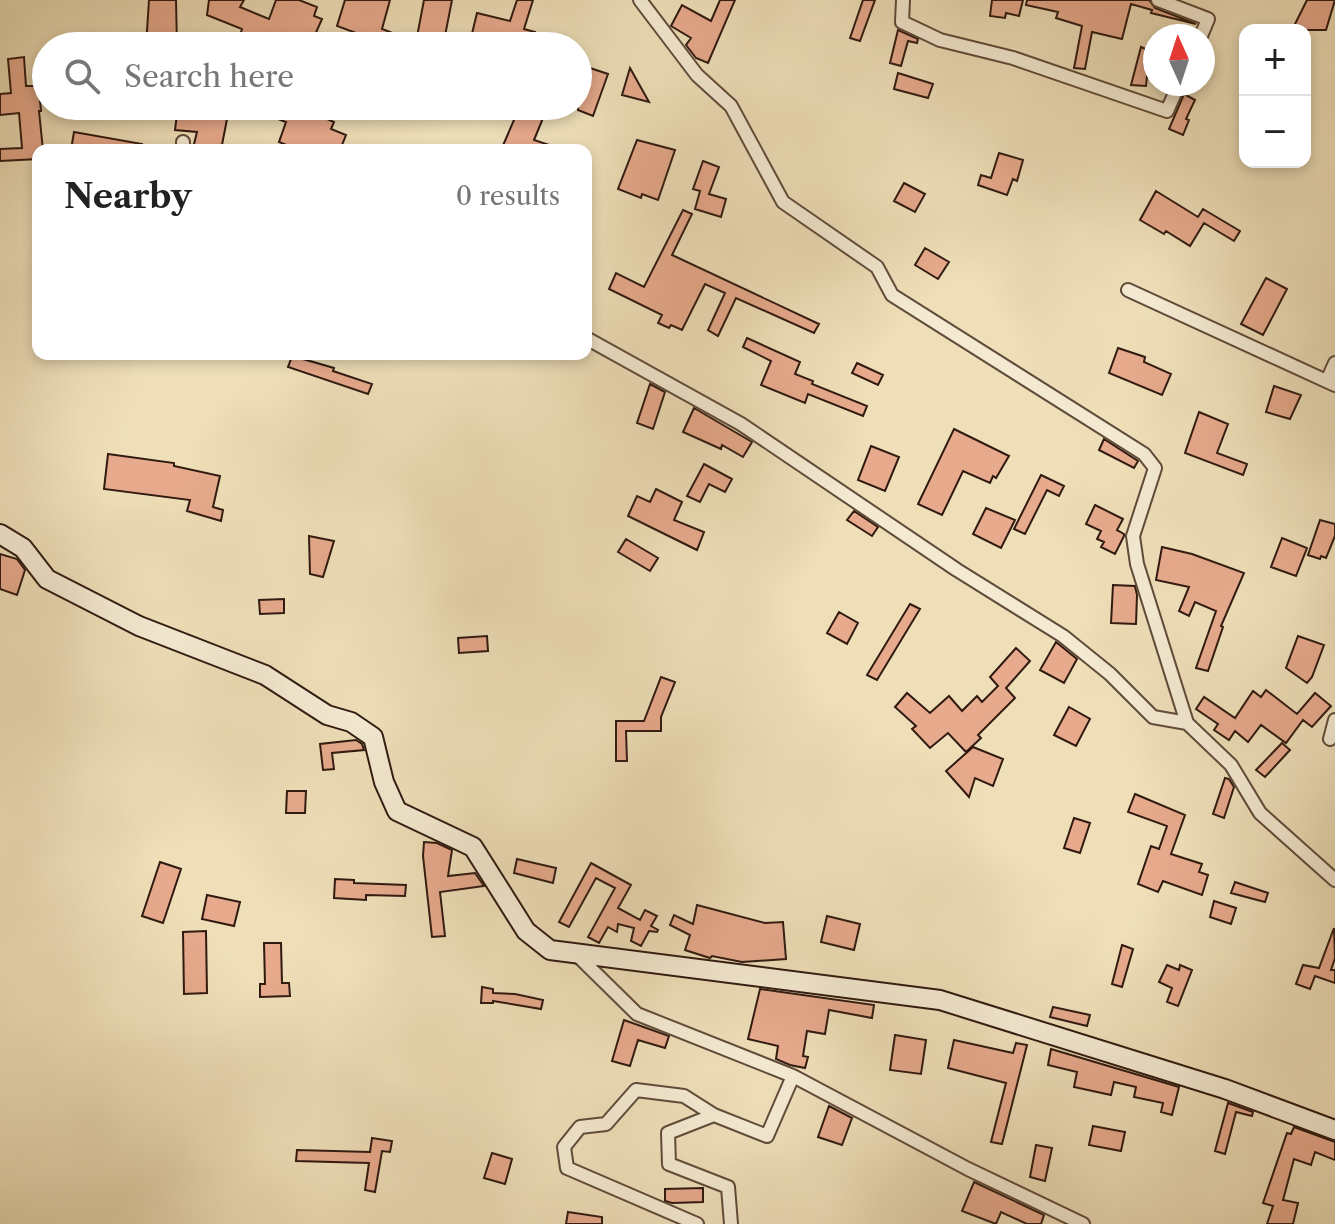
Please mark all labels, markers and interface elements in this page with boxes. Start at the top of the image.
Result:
north arrow [1143,24,1215,96]
map controls [1239,24,1311,168]
button: + [1239,24,1311,96]
search box [32,32,592,120]
icon: search [60,54,104,98]
text: Search here [124,58,294,95]
button: − [1239,96,1311,168]
text: Nearby [64,175,192,217]
text: 0 results [456,180,560,212]

